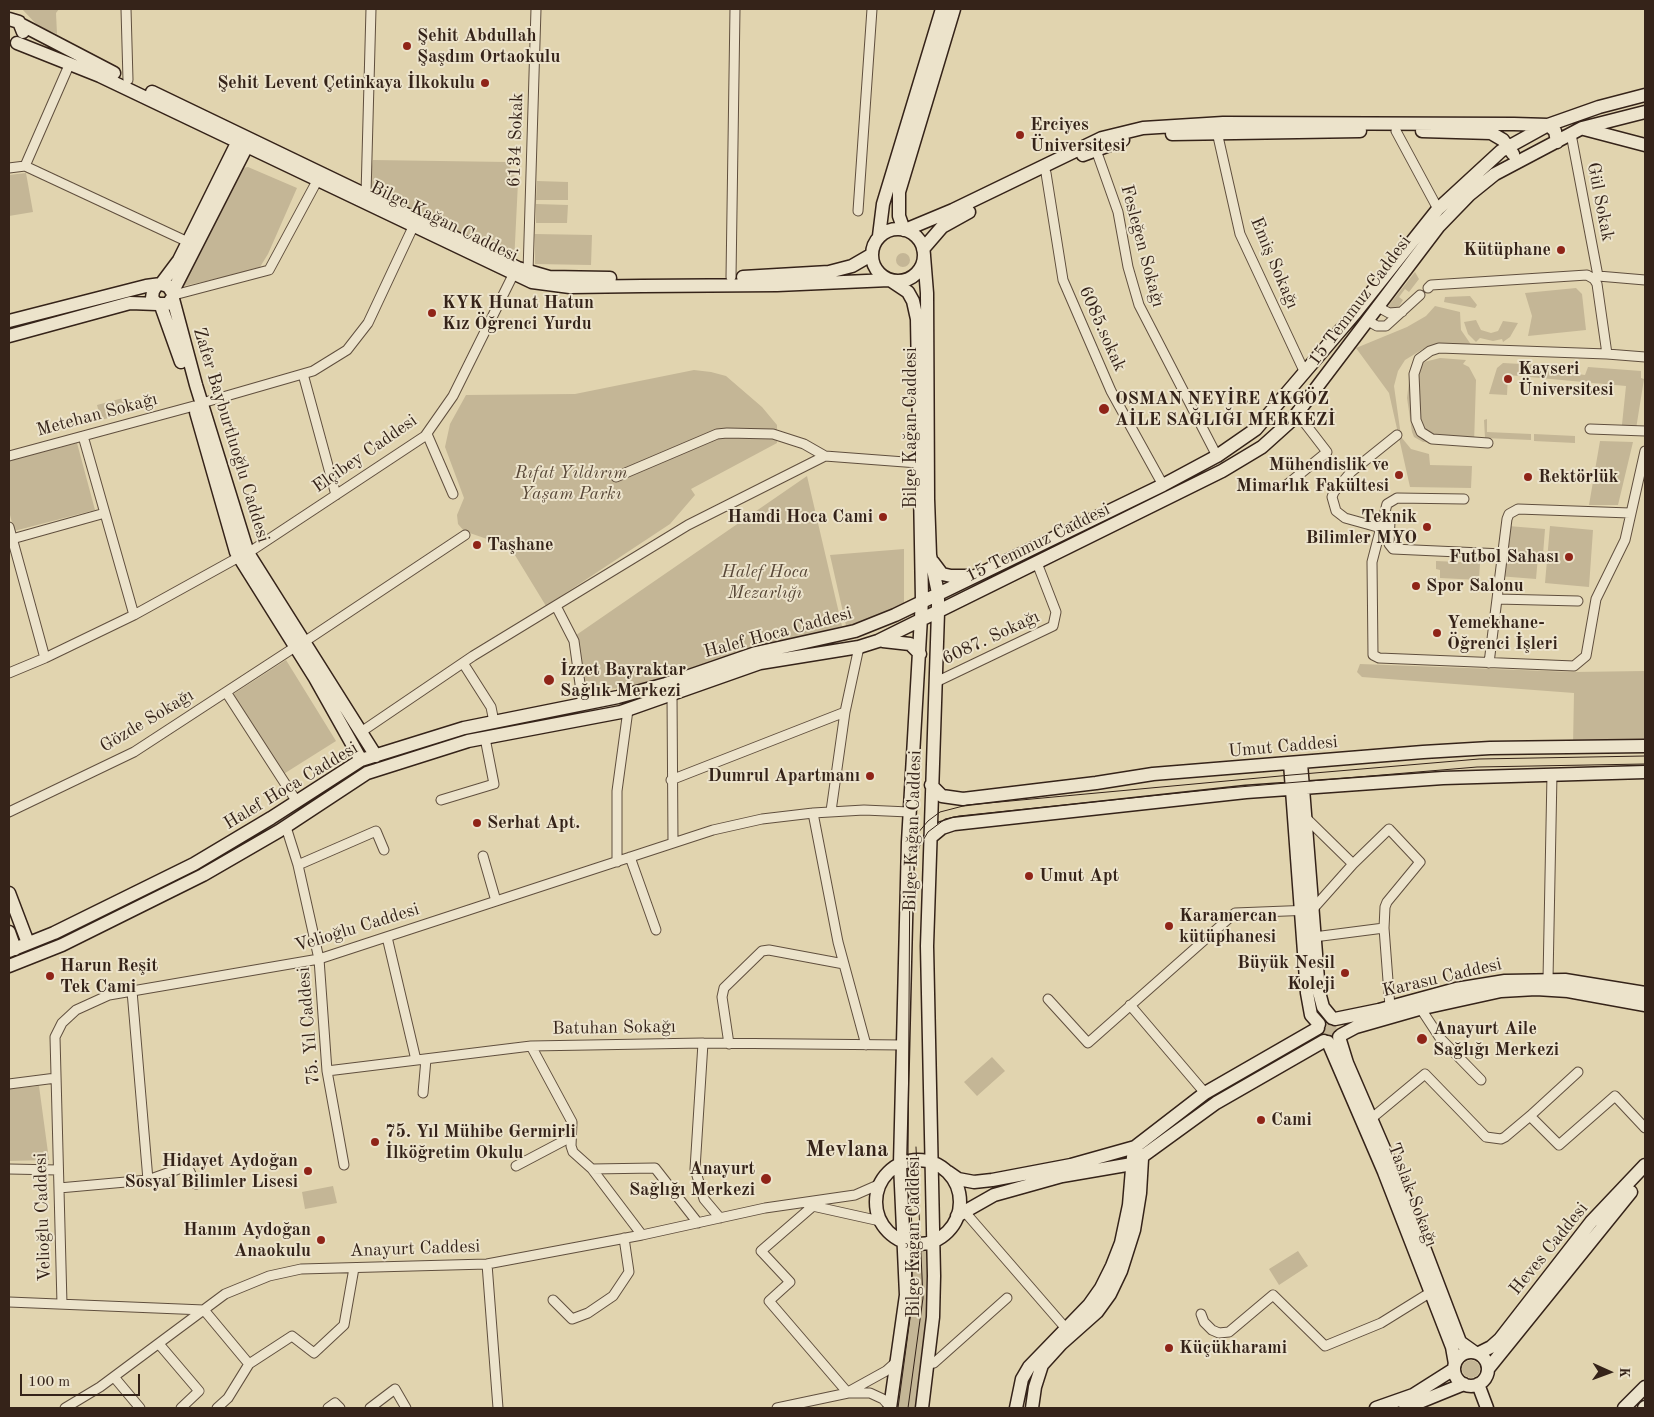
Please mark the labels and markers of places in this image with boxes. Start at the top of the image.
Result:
place label: Şehit Abdullah Şaşdım Ortaokulu [417,25,560,68]
marker: Şehit Abdullah Şaşdım Ortaokulu [401,40,413,52]
place label: Şehit Levent Çetinkaya İlkokulu [217,72,475,94]
marker: Şehit Levent Çetinkaya İlkokulu [479,77,491,89]
place label: Erciyes Üniversitesi [1030,114,1126,156]
marker: Erciyes Üniversitesi [1014,129,1026,141]
place label: Kütüphane [1463,239,1551,261]
marker: Kütüphane [1555,244,1567,256]
place label: KYK Hunat Hatun Kız Öğrenci Yurdu [442,292,594,334]
marker: KYK Hunat Hatun Kız Öğrenci Yurdu [426,307,438,319]
place label: Kayseri Üniversitesi [1518,358,1614,400]
marker: Kayseri Üniversitesi [1502,373,1514,385]
place label: OSMAN NEYİRE AKGÖZ AİLE SAĞLIĞI MERKEZİ [1115,388,1335,430]
marker: OSMAN NEYİRE AKGÖZ AİLE SAĞLIĞI MERKEZİ [1097,402,1111,416]
place label: Mühendislik ve Mimarlık Fakültesi [1236,454,1389,496]
place label: Rektörlük [1538,466,1619,488]
marker: Mühendislik ve Mimarlık Fakültesi [1393,469,1405,481]
marker: Rektörlük [1522,471,1534,483]
place label: Hamdi Hoca Cami [727,506,873,528]
place label: Teknik Bilimler MYO [1306,506,1417,548]
marker: Hamdi Hoca Cami [877,511,889,523]
marker: Teknik Bilimler MYO [1421,521,1433,533]
place label: Taşhane [487,534,554,556]
marker: Taşhane [471,539,483,551]
place label: Futbol Sahası [1449,546,1559,568]
marker: Futbol Sahası [1563,551,1575,563]
place label: Spor Salonu [1426,575,1524,597]
marker: Spor Salonu [1410,580,1422,592]
place label: Yemekhane- Öğrenci İşleri [1447,612,1558,654]
marker: Yemekhane- Öğrenci İşleri [1431,627,1443,639]
place label: İzzet Bayraktar Sağlık Merkezi [560,659,686,702]
marker: İzzet Bayraktar Sağlık Merkezi [542,673,556,687]
place label: Dumrul Apartmanı [708,765,860,787]
marker: Dumrul Apartmanı [864,770,876,782]
place label: Serhat Apt. [487,812,580,834]
marker: Serhat Apt. [471,817,483,829]
place label: Umut Apt [1039,865,1119,887]
marker: Umut Apt [1023,870,1035,882]
place label: Karamercan kütüphanesi [1179,905,1277,948]
marker: Karamercan kütüphanesi [1163,920,1175,932]
place label: Büyük Nesil Koleji [1237,952,1335,994]
place label: Harun Reşit Tek Cami [60,955,158,998]
marker: Büyük Nesil Koleji [1339,967,1351,979]
marker: Harun Reşit Tek Cami [44,970,56,982]
place label: Anayurt Aile Sağlığı Merkezi [1433,1018,1559,1060]
marker: Anayurt Aile Sağlığı Merkezi [1415,1032,1429,1046]
place label: Cami [1271,1109,1312,1131]
marker: Cami [1255,1114,1267,1126]
place label: 75. Yıl Mühibe Germirli İlköğretim Okulu [385,1121,576,1164]
marker: 75. Yıl Mühibe Germirli İlköğretim Okulu [369,1136,381,1148]
place label: Hidayet Aydoğan Sosyal Bilimler Lisesi [125,1150,298,1192]
place label: Anayurt Sağlığı Merkezi [629,1158,755,1200]
marker: Hidayet Aydoğan Sosyal Bilimler Lisesi [302,1165,314,1177]
marker: Anayurt Sağlığı Merkezi [759,1172,773,1186]
place label: Hanım Aydoğan Anaokulu [183,1219,311,1262]
marker: Hanım Aydoğan Anaokulu [315,1234,327,1246]
place label: Küçükharami [1179,1337,1287,1359]
marker: Küçükharami [1163,1342,1175,1354]

